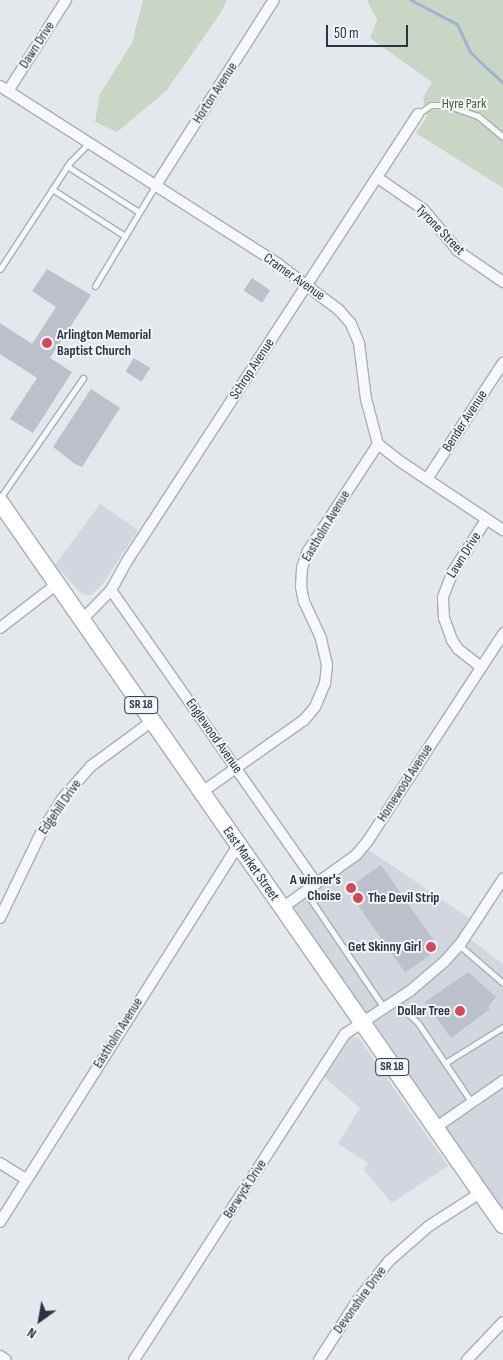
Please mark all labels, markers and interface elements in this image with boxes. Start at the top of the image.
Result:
scale bar [328,15,410,47]
street label: Dawn Drive [16,18,58,72]
text: 50 m [334,24,359,43]
street label: Horton Avenue [189,59,241,127]
park label: Hyre Park [442,96,486,112]
street label: Tyrone Street [412,201,468,259]
street label: Cramer Avenue [260,250,328,304]
place label: Arlington Memorial Baptist Church [57,327,151,360]
street label: Schrop Avenue [226,335,278,403]
marker: Arlington Memorial Baptist Church [41,337,53,349]
street label: Bender Avenue [439,387,491,455]
street label: Eastholm Avenue [298,487,354,565]
street label: Lawn Drive [443,529,485,581]
street label: Englewood Avenue [182,695,246,777]
road number: SR 18 [124,696,158,714]
street label: Homewood Avenue [374,741,436,825]
street label: Edgehill Drive [35,776,85,838]
street label: East Market Street [219,824,283,904]
place label: A winner's Choise [290,872,341,904]
marker: A winner's Choise [345,882,357,894]
place label: The Devil Strip [368,890,439,906]
marker: The Devil Strip [352,892,364,904]
place label: Get Skinny Girl [348,939,421,955]
marker: Get Skinny Girl [425,941,437,953]
street label: Eastholm Avenue [90,995,146,1071]
place label: Dollar Tree [397,1003,450,1019]
marker: Dollar Tree [454,1005,466,1017]
road number: SR 18 [374,1058,410,1076]
street label: Berwyck Drive [220,1156,270,1222]
street label: Devonshire Drive [330,1263,390,1337]
north arrow [15,1295,65,1345]
text: N [24,1324,39,1342]

